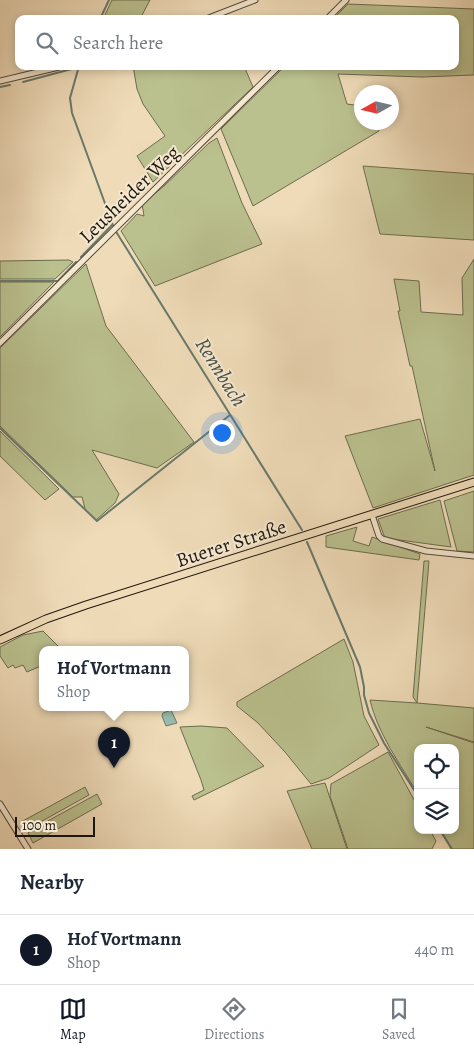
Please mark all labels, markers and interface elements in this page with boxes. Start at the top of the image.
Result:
search box [15,15,459,70]
icon: search [33,29,61,57]
text: Search here [73,30,163,56]
north arrow [354,85,399,130]
street label: Leusheider Weg [73,139,186,249]
water label: Rennbach [189,332,253,412]
your location [209,420,235,446]
street label: Buerer Straße [173,513,290,574]
popup [39,646,189,711]
text: Hof Vortmann [57,655,171,681]
text: Shop [57,681,90,703]
pin: 1 [98,727,130,768]
map controls [414,744,459,834]
button: locate [414,744,459,789]
button: layers [414,789,459,834]
scale bar [15,814,95,837]
text: 100 m [22,816,56,835]
text: Nearby [20,868,83,896]
text: Hof Vortmann [67,926,181,952]
text: 1 [33,939,39,961]
text: 440 m [414,939,454,961]
text: Shop [67,952,100,974]
tab: Map [59,995,87,1044]
tab: Directions [204,995,264,1044]
tab: Saved [382,995,415,1044]

